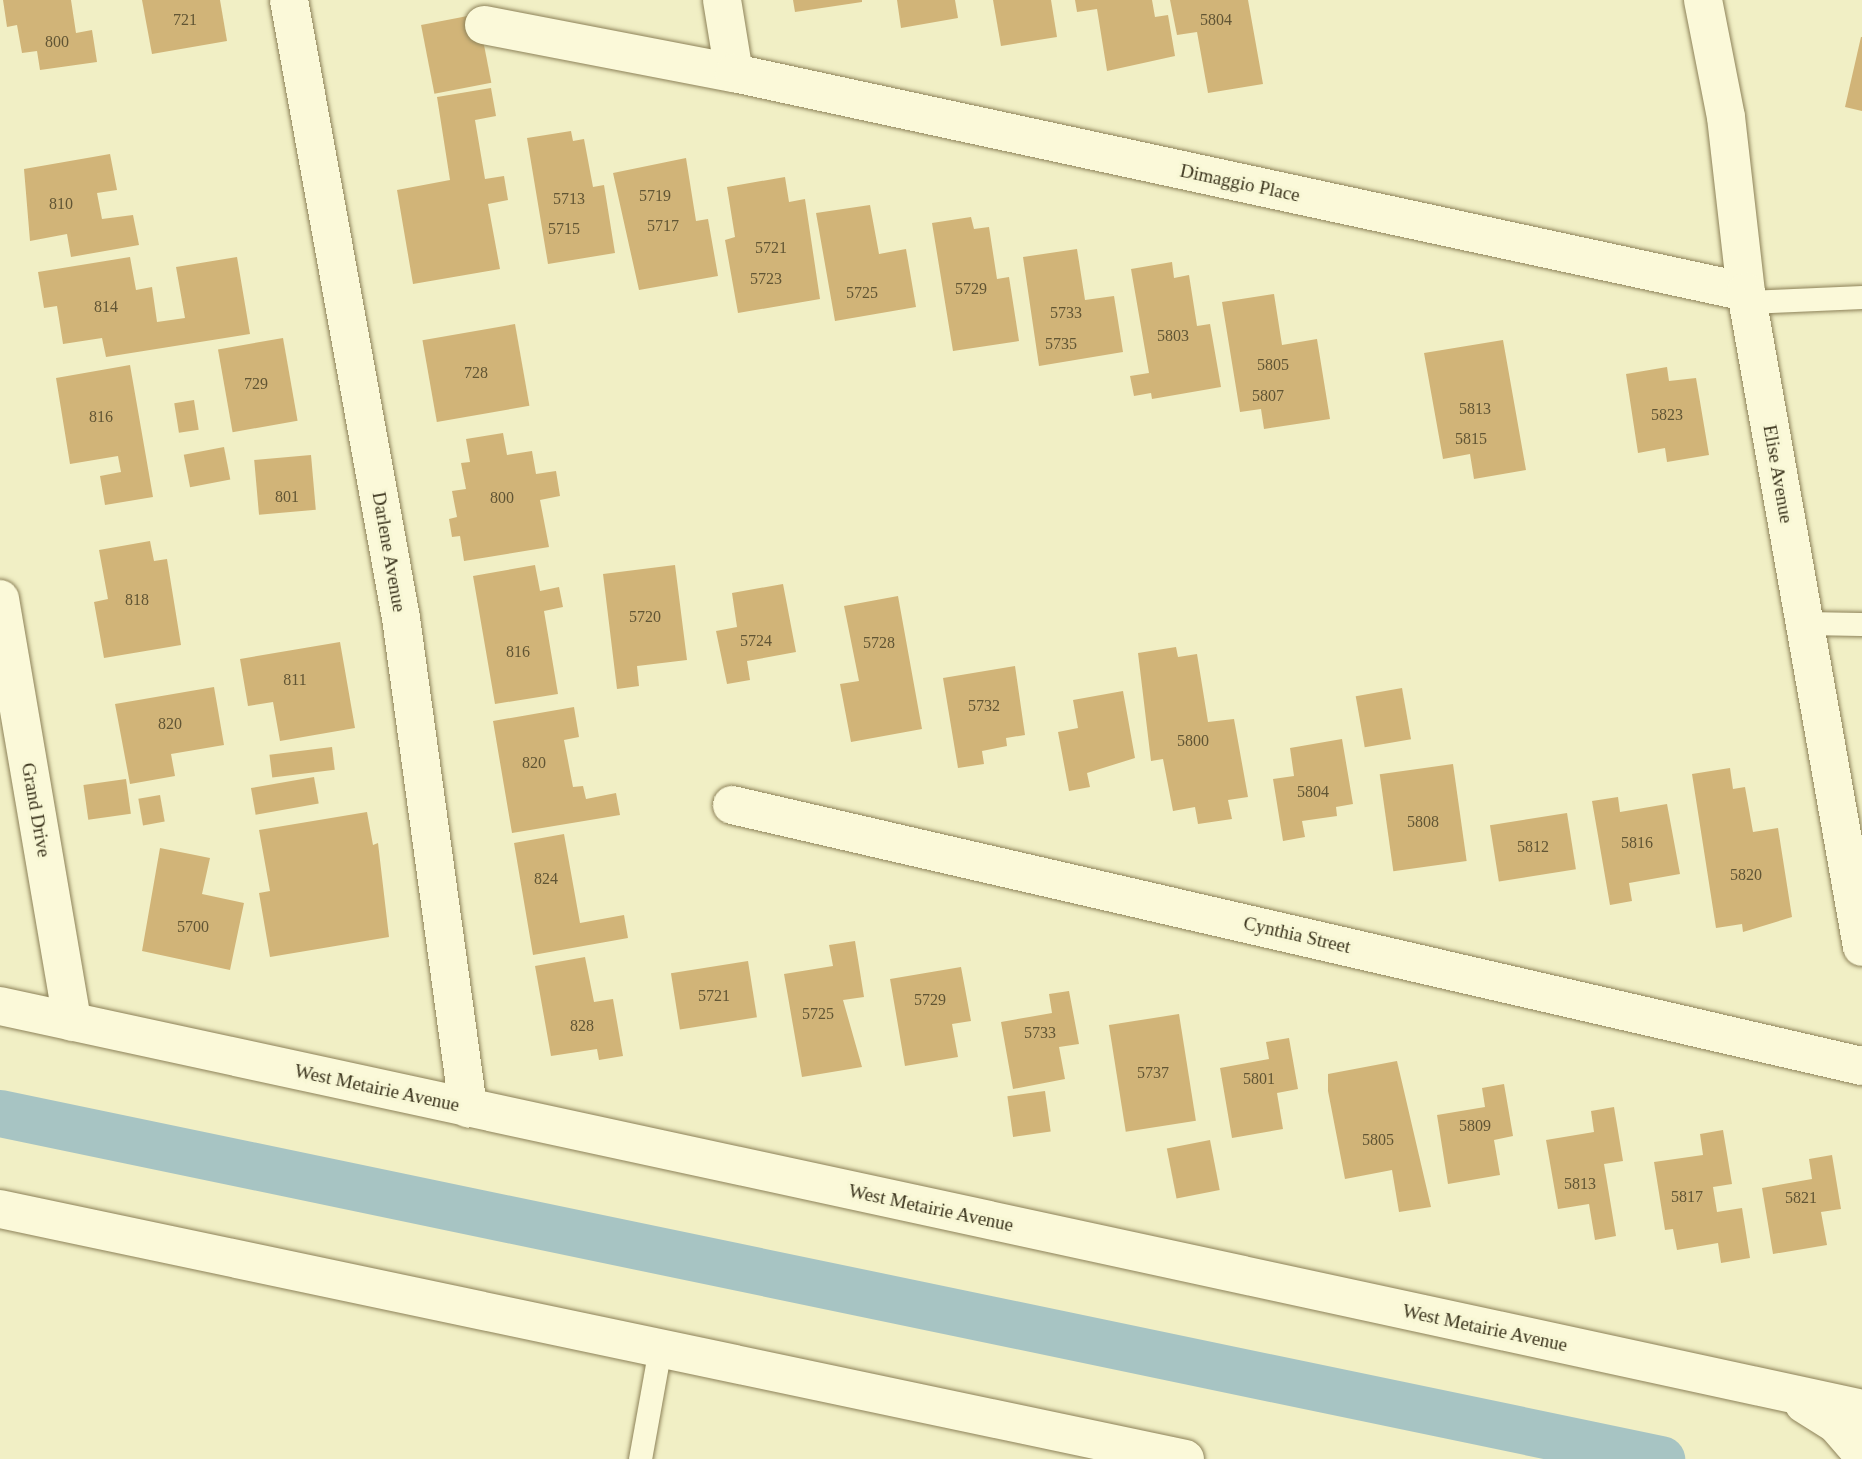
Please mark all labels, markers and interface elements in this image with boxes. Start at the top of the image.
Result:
house number: 721 [173,10,197,30]
house number: 5804 [1200,10,1232,30]
house number: 800 [45,32,69,52]
street label: Dimaggio Place [1178,159,1302,207]
house number: 5719 [639,186,671,206]
house number: 5713 [553,189,585,209]
house number: 810 [49,194,73,214]
house number: 5717 [647,216,679,236]
house number: 5715 [548,219,580,239]
house number: 5721 [755,238,787,258]
house number: 5723 [750,269,782,289]
house number: 5729 [955,279,987,299]
house number: 5725 [846,283,878,303]
house number: 814 [94,297,118,317]
house number: 5733 [1050,303,1082,323]
house number: 5803 [1157,326,1189,346]
house number: 5735 [1045,334,1077,354]
house number: 5805 [1257,355,1289,375]
house number: 728 [464,363,488,383]
house number: 729 [244,374,268,394]
house number: 5807 [1252,386,1284,406]
house number: 5813 [1459,399,1491,419]
house number: 5823 [1651,405,1683,425]
house number: 816 [89,407,113,427]
street label: Elise Avenue [1758,423,1798,525]
house number: 5815 [1455,429,1487,449]
house number: 801 [275,487,299,507]
house number: 800 [490,488,514,508]
street label: Darlene Avenue [367,490,411,614]
house number: 818 [125,590,149,610]
house number: 5720 [629,607,661,627]
house number: 5724 [740,631,772,651]
house number: 5728 [863,633,895,653]
house number: 816 [506,642,530,662]
house number: 811 [283,670,307,690]
house number: 5732 [968,696,1000,716]
house number: 820 [158,714,182,734]
house number: 5800 [1177,731,1209,751]
house number: 820 [522,753,546,773]
street label: Grand Drive [16,761,56,859]
house number: 5804 [1297,782,1329,802]
house number: 5808 [1407,812,1439,832]
house number: 5816 [1621,833,1653,853]
house number: 5812 [1517,837,1549,857]
house number: 5820 [1730,865,1762,885]
house number: 824 [534,869,558,889]
street label: Cynthia Street [1241,912,1353,958]
house number: 5700 [177,917,209,937]
house number: 5721 [698,986,730,1006]
house number: 5729 [914,990,946,1010]
house number: 5725 [802,1004,834,1024]
house number: 828 [570,1016,594,1036]
house number: 5733 [1024,1023,1056,1043]
street label: West Metairie Avenue [292,1059,462,1117]
house number: 5737 [1137,1063,1169,1083]
house number: 5801 [1243,1069,1275,1089]
house number: 5809 [1459,1116,1491,1136]
house number: 5805 [1362,1130,1394,1150]
house number: 5813 [1564,1174,1596,1194]
street label: West Metairie Avenue [846,1179,1016,1237]
house number: 5817 [1671,1187,1703,1207]
house number: 5821 [1785,1188,1817,1208]
street label: West Metairie Avenue [1400,1299,1570,1357]

